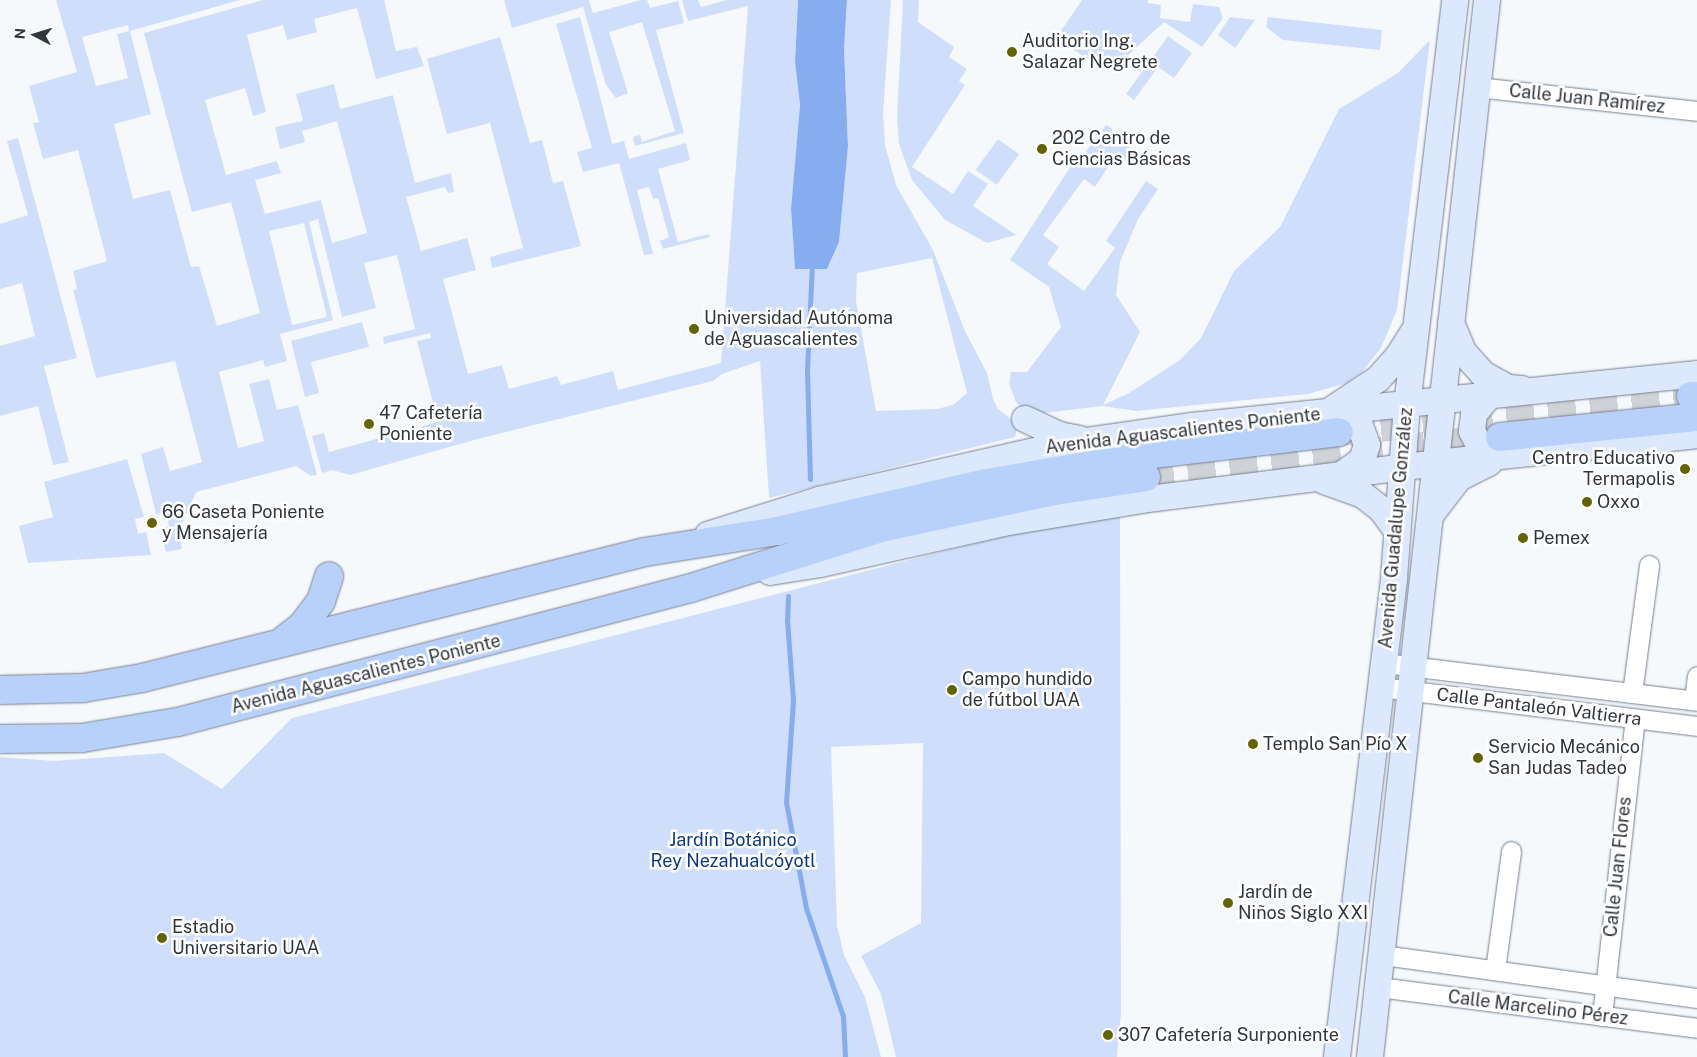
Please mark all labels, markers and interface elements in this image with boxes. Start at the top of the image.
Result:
north arrow [10,10,60,60]
text: N [12,28,29,40]
place label: Auditorio Ing. Salazar Negrete [1022,31,1158,74]
marker: Auditorio Ing. Salazar Negrete [1006,46,1018,58]
street label: Calle Juan Ramírez [1508,80,1666,118]
place label: 202 Centro de Ciencias Básicas [1052,128,1191,170]
marker: 202 Centro de Ciencias Básicas [1036,143,1048,155]
place label: Universidad Autónoma de Aguascalientes [704,308,893,350]
marker: Universidad Autónoma de Aguascalientes [688,323,700,335]
place label: 47 Cafetería Poniente [379,403,483,446]
street label: Avenida Aguascalientes Poniente [1044,403,1322,459]
street label: Avenida Guadalupe González [1375,406,1417,650]
marker: 47 Cafetería Poniente [363,418,375,430]
place label: Centro Educativo Termapolis [1532,448,1675,490]
marker: Centro Educativo Termapolis [1679,463,1691,475]
place label: Oxxo [1597,491,1640,513]
marker: Oxxo [1581,496,1593,508]
place label: 66 Caseta Poniente y Mensajería [162,502,324,544]
marker: 66 Caseta Poniente y Mensajería [146,517,158,529]
place label: Pemex [1533,527,1590,549]
marker: Pemex [1517,532,1529,544]
street label: Avenida Aguascalientes Poniente [229,630,503,718]
place label: Campo hundido de fútbol UAA [962,669,1093,712]
marker: Campo hundido de fútbol UAA [946,684,958,696]
street label: Calle Pantaleón Valtierra [1435,684,1643,730]
place label: Templo San Pío X [1263,733,1408,755]
place label: Servicio Mecánico San Judas Tadeo [1488,737,1640,780]
marker: Templo San Pío X [1247,738,1259,750]
marker: Servicio Mecánico San Judas Tadeo [1472,752,1484,764]
street label: Calle Juan Flores [1600,796,1636,938]
park label: Jardín Botánico Rey Nezahualcóyotl [650,830,816,872]
place label: Jardín de Niños Siglo XXI [1238,882,1368,924]
marker: Jardín de Niños Siglo XXI [1222,897,1234,909]
place label: Estadio Universitario UAA [172,917,320,960]
marker: Estadio Universitario UAA [156,932,168,944]
street label: Calle Marcelino Pérez [1447,986,1629,1030]
place label: 307 Cafetería Surponiente [1118,1024,1339,1046]
marker: 307 Cafetería Surponiente [1102,1029,1114,1041]

